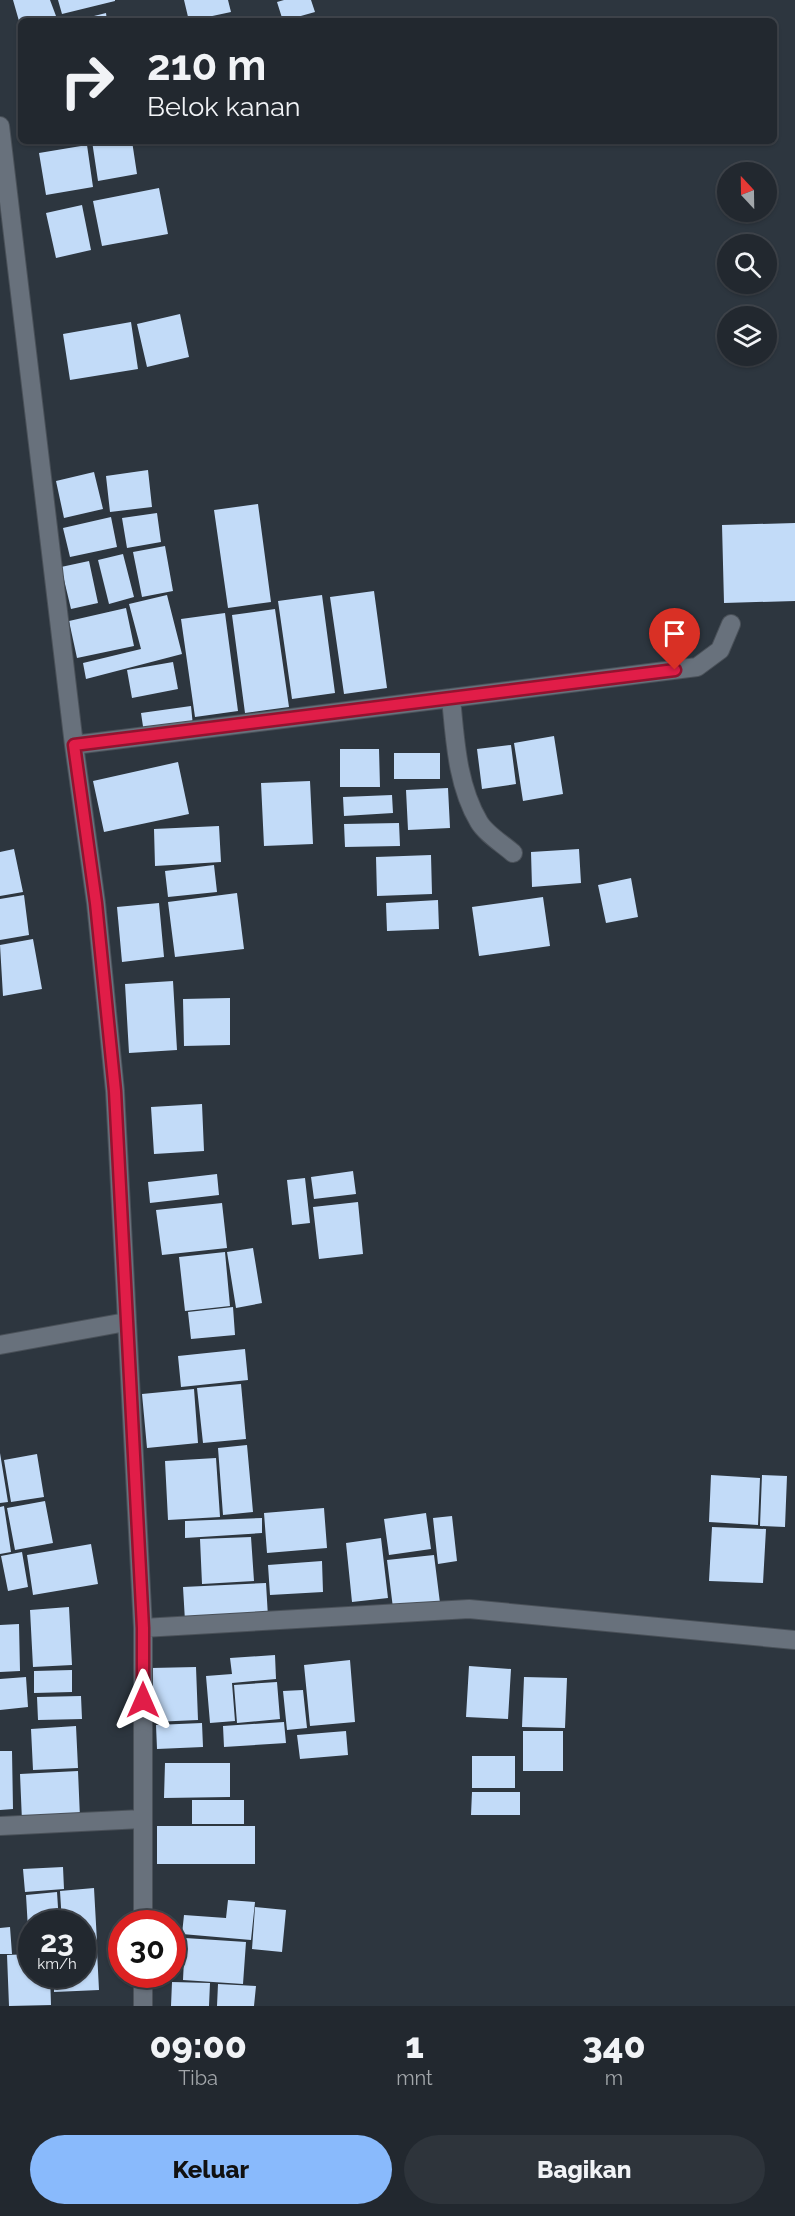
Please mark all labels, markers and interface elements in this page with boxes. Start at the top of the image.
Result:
text: 210 m [147,41,266,90]
icon: right [48,42,126,120]
text: Belok kanan [147,91,301,122]
north arrow [717,162,777,222]
map controls [717,162,777,366]
button: search [717,234,777,294]
button: layers [717,306,777,366]
pin [649,608,700,670]
icon: arrive [658,617,691,650]
position arrow [111,1668,175,1732]
speed limit sign: 30 [108,1910,186,1988]
text: 23 [40,1924,74,1959]
text: km/h [37,1955,77,1973]
text: 09:00 [149,2024,247,2066]
text: 1 [405,2024,424,2066]
text: 340 [582,2024,646,2066]
text: Tiba [178,2066,218,2090]
text: mnt [396,2066,433,2090]
text: m [605,2066,623,2090]
button: Keluar [30,2135,392,2204]
button: Bagikan [404,2135,765,2204]

